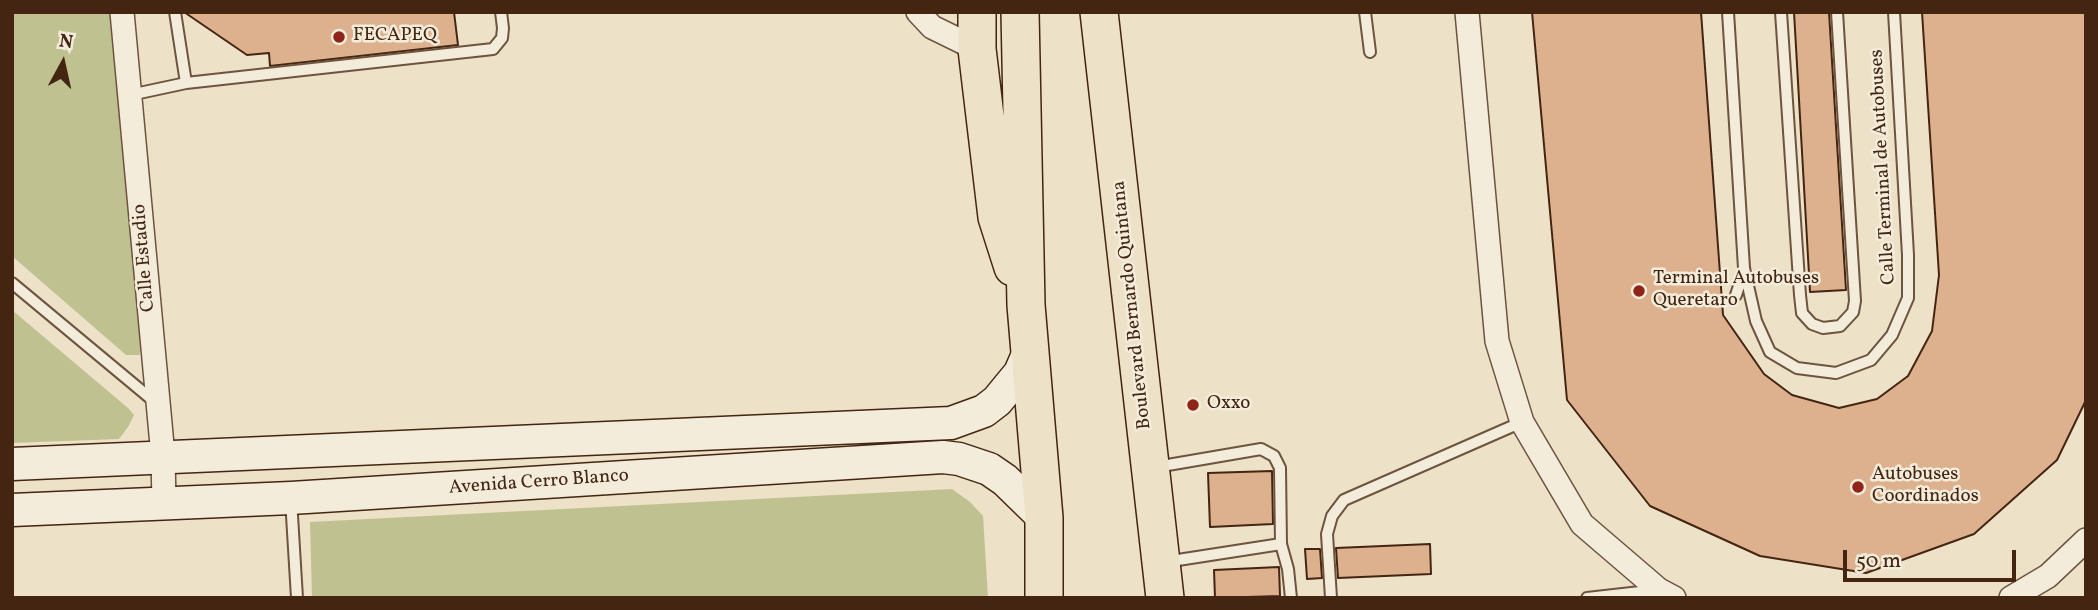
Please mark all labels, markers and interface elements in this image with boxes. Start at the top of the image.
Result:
place label: FECAPEQ [353,26,437,48]
north arrow [28,28,98,98]
text: N [57,28,75,56]
marker: FECAPEQ [331,29,347,45]
street label: Calle Terminal de Autobuses [1866,49,1902,285]
street label: Boulevard Bernardo Quintana [1109,180,1157,430]
street label: Calle Estadio [129,203,161,313]
place label: Terminal Autobuses Queretaro [1653,269,1819,313]
marker: Terminal Autobuses Queretaro [1631,283,1647,299]
place label: Oxxo [1207,394,1250,416]
marker: Oxxo [1185,397,1201,413]
street label: Avenida Cerro Blanco [448,465,630,501]
place label: Autobuses Coordinados [1872,465,1979,509]
marker: Autobuses Coordinados [1850,479,1866,495]
scale bar [1846,536,2019,580]
text: 50 m [1856,547,1901,576]

